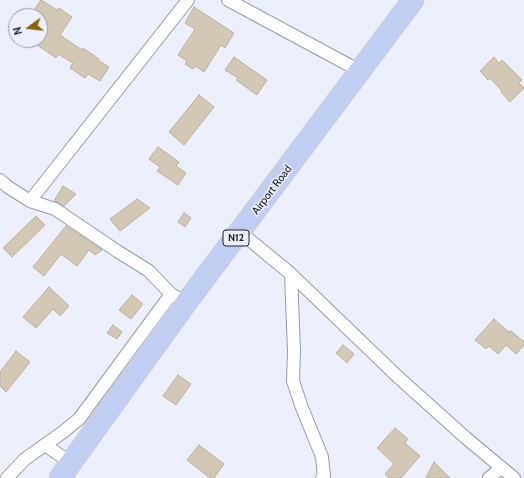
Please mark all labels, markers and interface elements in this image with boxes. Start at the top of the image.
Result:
north arrow [8,8,48,48]
text: N [10,25,25,36]
street label: Airport Road [249,163,295,217]
road number: N12 [223,230,249,246]

